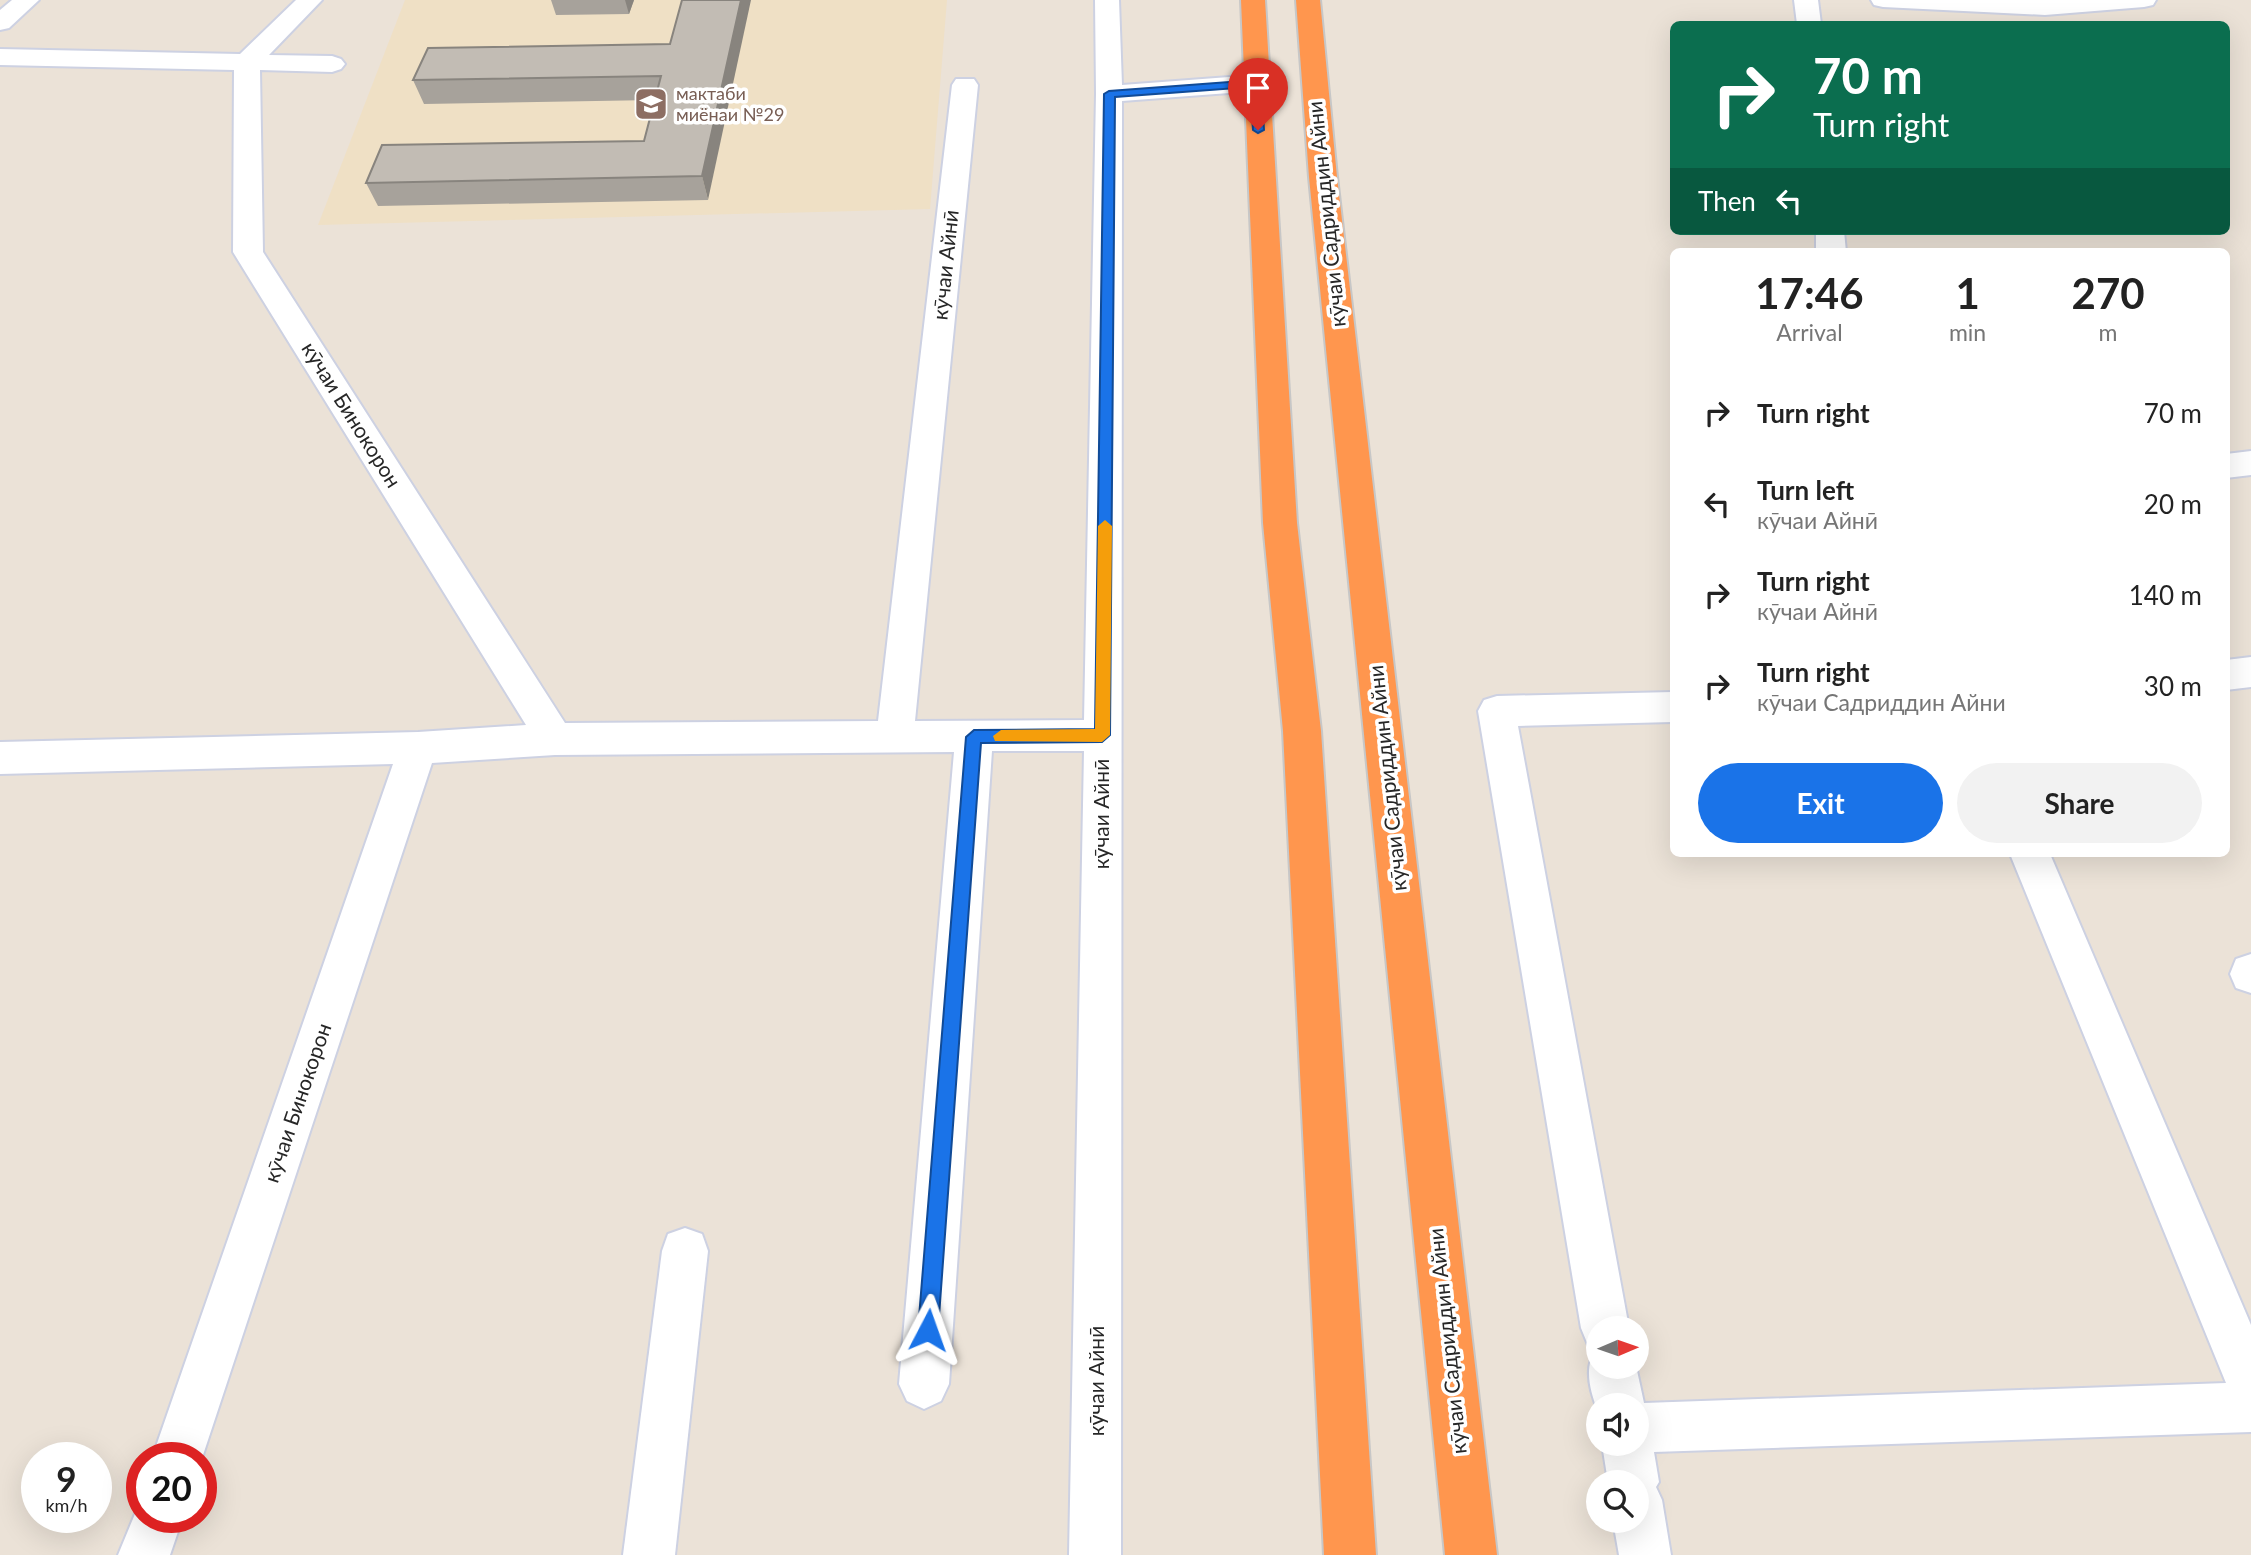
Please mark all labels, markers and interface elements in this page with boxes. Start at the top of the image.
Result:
text: 70 m [1813,46,1923,104]
icon: right [1698,49,1789,140]
pin [1228,58,1288,130]
icon: arrive [1239,69,1277,107]
place label: мактаби миёнаи №29 [676,82,784,125]
school or university icon: мактаби миёнаи №29 [632,85,670,123]
street label: кӯчаи Садриддин Айни [1301,100,1350,328]
text: Turn right [1813,105,1949,144]
icon: left [1770,182,1808,220]
text: Then [1698,185,1756,217]
street label: кӯчаи Айнӣ [926,209,963,321]
text: 17:46 [1755,268,1864,318]
text: 1 [1955,268,1980,318]
text: 270 [2072,268,2145,318]
text: Arrival [1776,318,1843,346]
text: min [1949,318,1986,346]
text: m [2099,318,2118,346]
street label: кӯчаи Бинокорон [297,337,407,492]
icon: right [1698,394,1736,432]
text: Turn right [1757,397,1870,429]
text: 70 m [2144,397,2202,429]
text: Turn left [1757,474,1854,506]
icon: left [1698,485,1736,523]
text: 20 m [2144,488,2202,520]
text: кӯчаи Айнӣ [1757,506,1878,534]
text: Turn right [1757,565,1870,597]
icon: right [1698,576,1736,614]
text: 140 m [2129,579,2202,611]
text: кӯчаи Айнӣ [1757,597,1878,625]
text: Turn right [1757,656,1870,688]
street label: кӯчаи Садриддин Айни [1362,664,1411,892]
icon: right [1698,667,1736,705]
text: 30 m [2144,670,2202,702]
text: кӯчаи Садриддин Айни [1757,688,2006,716]
street label: кӯчаи Айнӣ [1088,759,1113,869]
button: Exit [1698,763,1943,843]
button: Share [1957,763,2202,843]
street label: кӯчаи Бинокорон [258,1020,336,1185]
street label: кӯчаи Садриддин Айни [1422,1227,1471,1455]
position arrow [891,1293,965,1367]
north arrow [1586,1316,1648,1379]
map controls [1586,1316,1649,1533]
street label: кӯчаи Айнӣ [1083,1326,1108,1436]
button: sound [1586,1393,1649,1456]
speed limit sign: 20 [126,1442,217,1533]
text: 9 [56,1457,77,1499]
button: search [1586,1470,1649,1533]
text: km/h [45,1494,88,1516]

